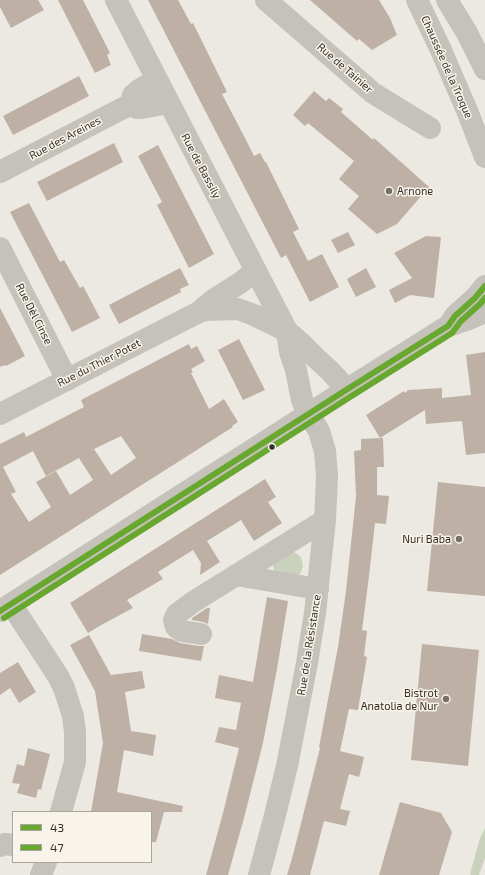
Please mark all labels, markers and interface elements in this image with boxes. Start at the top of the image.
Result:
street label: Chaussée de la Troque [418,14,476,120]
street label: Rue de Tainier [314,40,376,96]
street label: Rue des Areines [27,114,103,162]
street label: Rue de Bassily [178,131,224,201]
place label: Arnone [397,184,433,198]
marker: Arnone [384,186,394,196]
street label: Rue Dèl Cinse [13,281,55,347]
street label: Rue du Thier Potet [55,336,143,390]
unlabelled marker [267,442,277,452]
place label: Nuri Baba [402,532,451,546]
marker: Nuri Baba [454,534,464,544]
street label: Rue de la Résistance [294,593,324,697]
place label: Bistrot Anatolia de Nur [361,686,438,712]
marker: Bistrot Anatolia de Nur [441,694,451,704]
legend [12,811,152,863]
text: 43 [50,820,64,834]
text: 47 [50,840,64,854]

